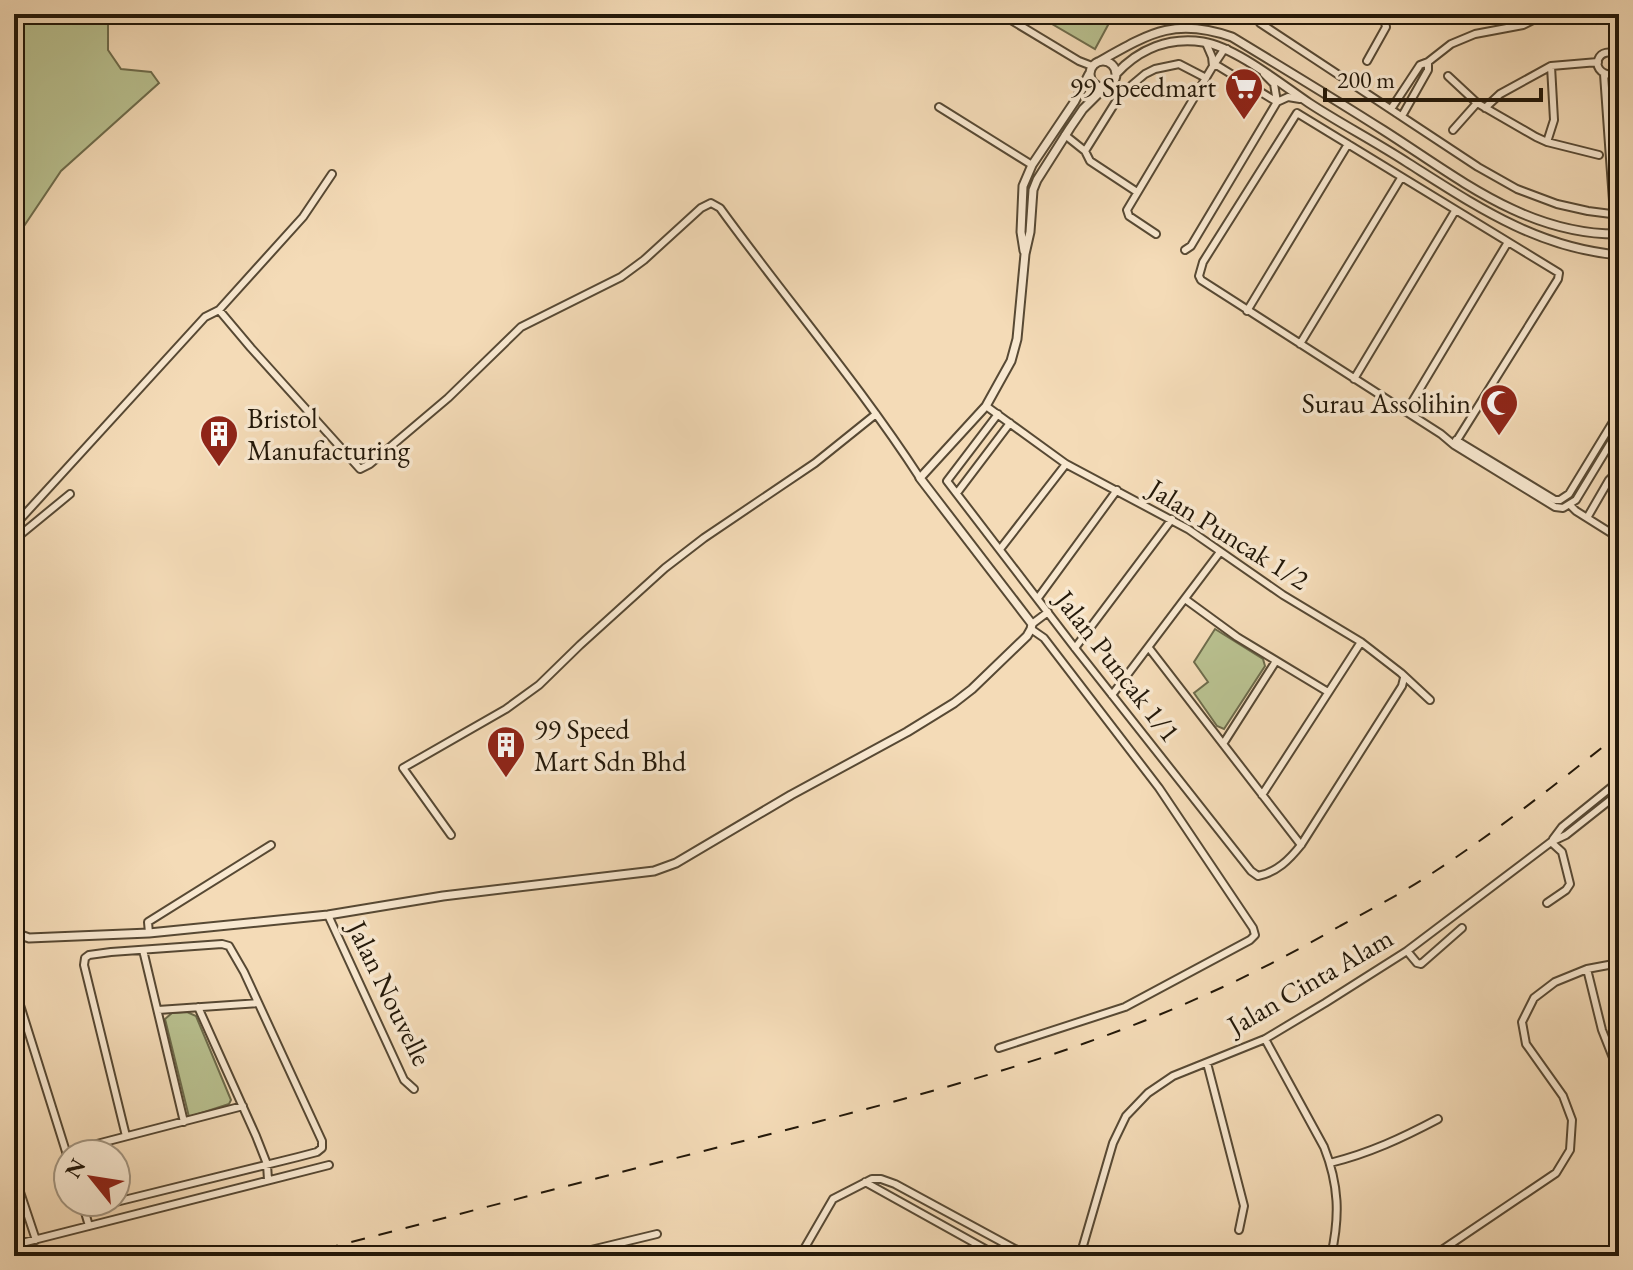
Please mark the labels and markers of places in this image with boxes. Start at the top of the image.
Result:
supermarket icon: 99 Speedmart [1223,66,1265,121]
place label: 99 Speedmart [1069,69,1216,105]
mosque icon: Surau Assolihin [1478,382,1520,437]
place label: Surau Assolihin [1302,385,1471,421]
place label: Bristol Manufacturing [247,400,411,468]
building icon: Bristol Manufacturing [198,413,240,468]
place label: 99 Speed Mart Sdn Bhd [534,711,687,779]
building icon: 99 Speed Mart Sdn Bhd [485,724,527,779]

